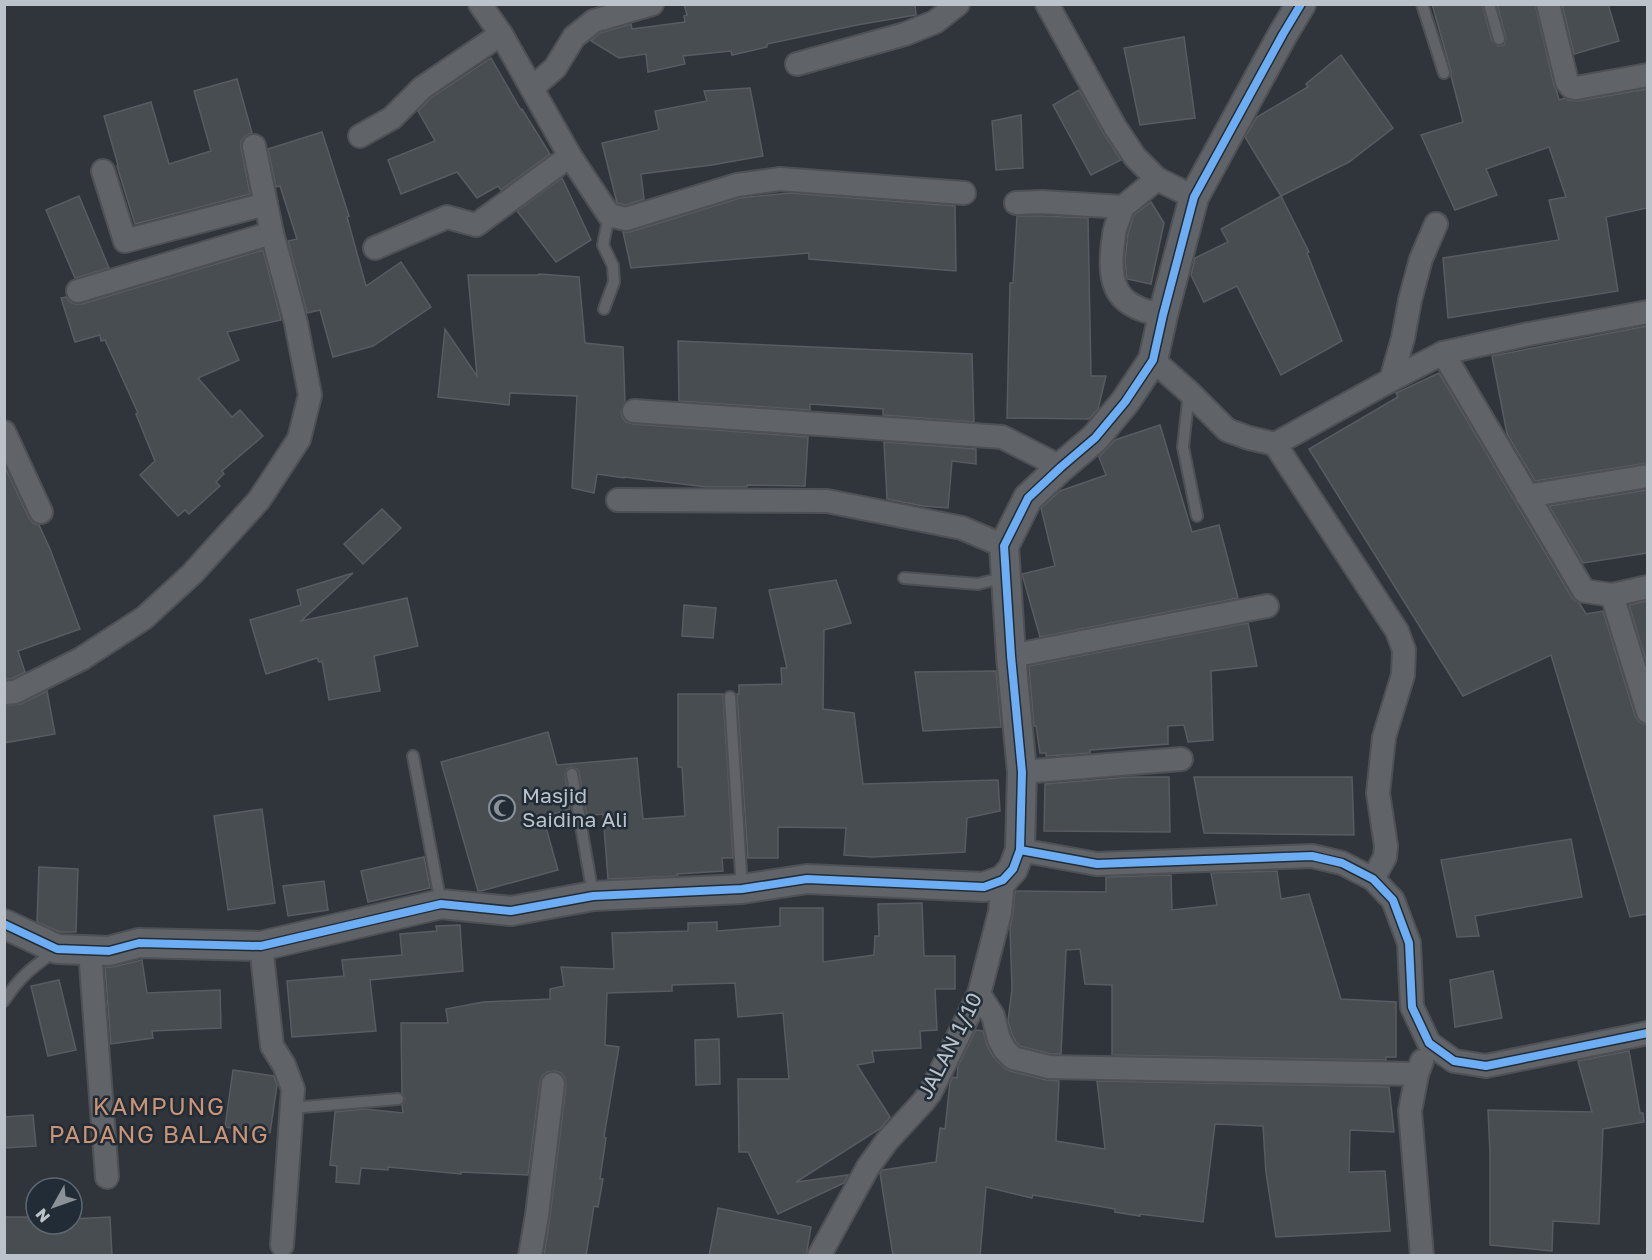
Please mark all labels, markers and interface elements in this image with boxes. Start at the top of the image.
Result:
place label: Masjid Saidina Ali [522,782,628,832]
mosque icon: Masjid Saidina Ali [487,793,517,823]
street label: JALAN 1/10 [911,988,987,1103]
district label: KAMPUNG PADANG BALANG [49,1091,269,1148]
north arrow [24,1176,84,1236]
text: N [31,1205,54,1227]

